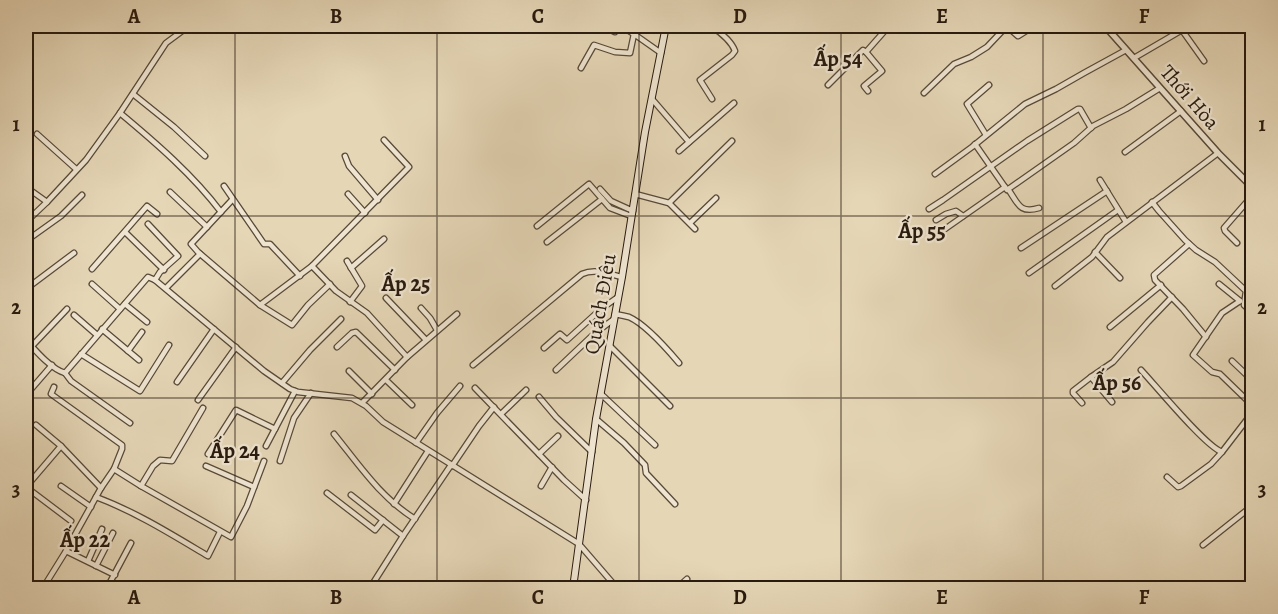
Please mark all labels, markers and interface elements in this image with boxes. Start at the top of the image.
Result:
text: A [127,3,141,30]
text: B [330,3,342,30]
text: C [532,3,544,30]
text: D [733,3,747,30]
text: E [936,3,948,30]
text: F [1139,3,1150,30]
district label: Ấp 54 [813,43,862,74]
street label: Thới Hòa [1154,59,1226,136]
text: 1 [12,111,20,138]
text: 1 [1258,111,1266,138]
district label: Ấp 55 [897,215,946,246]
street label: Quách Điêu [577,251,623,357]
district label: Ấp 25 [381,268,430,299]
text: 2 [11,294,21,321]
text: 2 [1257,294,1267,321]
district label: Ấp 56 [1092,367,1141,398]
district label: Ấp 24 [209,435,260,466]
text: 3 [12,476,20,503]
text: 3 [1258,476,1266,503]
district label: Ấp 22 [59,524,110,555]
text: A [127,584,141,611]
text: B [330,584,342,611]
text: C [532,584,544,611]
text: D [733,584,747,611]
text: E [936,584,948,611]
text: F [1139,584,1150,611]

